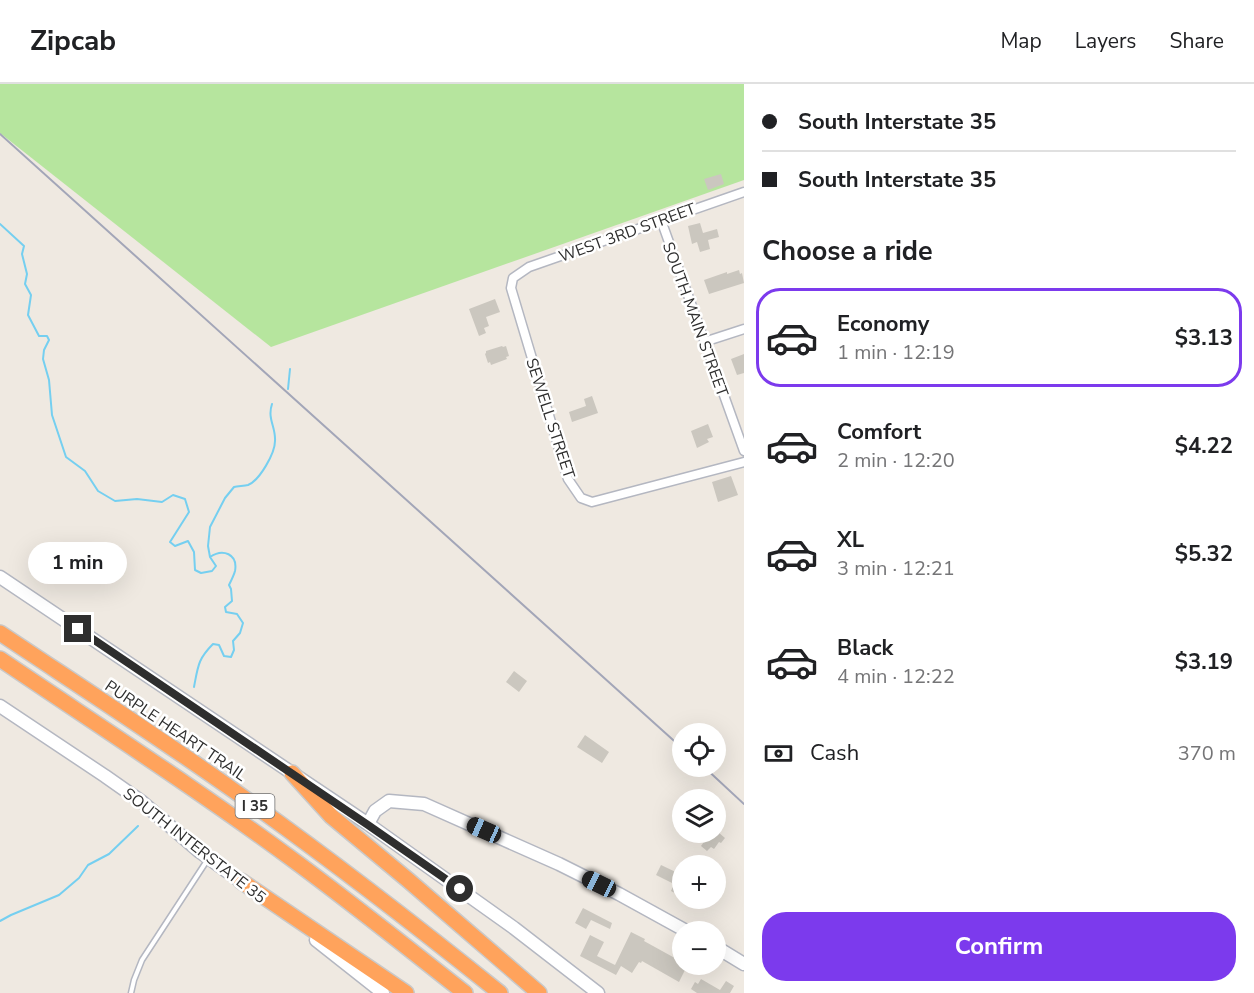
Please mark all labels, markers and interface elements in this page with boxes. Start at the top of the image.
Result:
text: Zipcab [30,22,116,60]
text: Map [1000,27,1042,55]
text: Layers [1075,27,1136,55]
text: Share [1169,27,1224,55]
text: South Interstate 35 [798,107,996,137]
text: South Interstate 35 [798,165,996,195]
street label: WEST 3RD STREET [556,198,699,268]
text: Choose a ride [762,233,933,270]
street label: SOUTH MAIN STREET [657,239,733,400]
text: Economy [837,309,929,339]
icon: car [765,311,819,365]
text: $3.13 [1175,323,1233,353]
text: 1 min · 12:19 [837,339,955,366]
street label: SEWELL STREET [520,355,580,482]
text: Comfort [837,417,921,447]
icon: car [765,419,819,473]
text: $4.22 [1175,431,1233,461]
text: 2 min · 12:20 [837,447,955,474]
text: XL [837,525,864,555]
icon: car [765,527,819,581]
text: $5.32 [1175,539,1233,569]
callout: 1 min [28,542,128,584]
text: 1 min [52,549,103,576]
text: 3 min · 12:21 [837,555,955,582]
route end [64,615,91,642]
text: Black [837,633,893,663]
icon: car [765,635,819,689]
text: $3.19 [1175,647,1233,677]
text: 4 min · 12:22 [837,663,955,690]
street label: PURPLE HEART TRAIL [100,675,251,787]
map controls [672,723,726,975]
button: locate [672,723,726,777]
icon: cash [762,737,795,770]
text: Cash [810,738,859,768]
text: 370 m [1178,740,1236,767]
street label: SOUTH INTERSTATE 35 [118,783,271,909]
button: layers [672,789,726,843]
road number: I 35 [236,794,274,818]
car [464,814,504,846]
button: + [672,855,726,909]
car [579,868,619,900]
route start [446,875,473,902]
button: Confirm [762,912,1236,981]
button: − [672,921,726,975]

